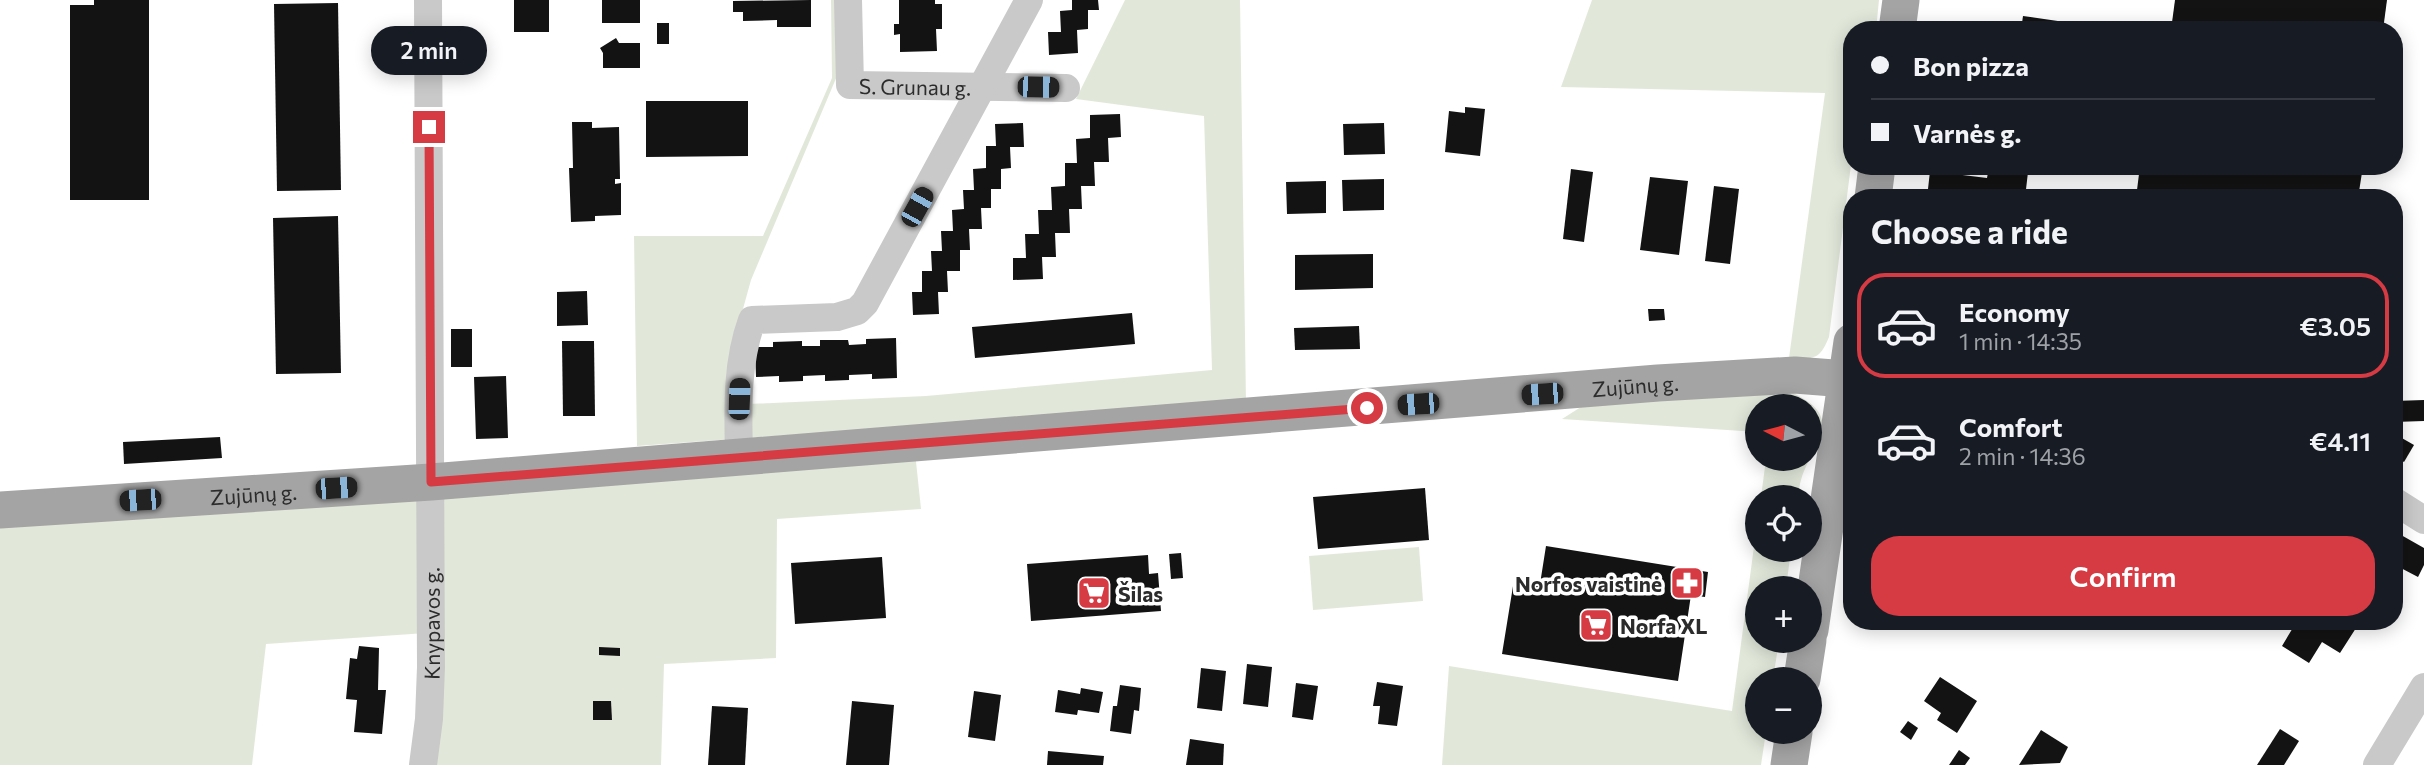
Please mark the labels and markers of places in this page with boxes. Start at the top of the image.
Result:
pharmacy icon: Norfos vaistinė [1668,564,1706,602]
place label: Norfos vaistinė [1515,571,1662,596]
supermarket icon: Šilas [1075,574,1113,612]
place label: Šilas [1118,581,1163,606]
supermarket icon: Norfa XL [1577,606,1615,644]
place label: Norfa XL [1620,613,1708,638]

